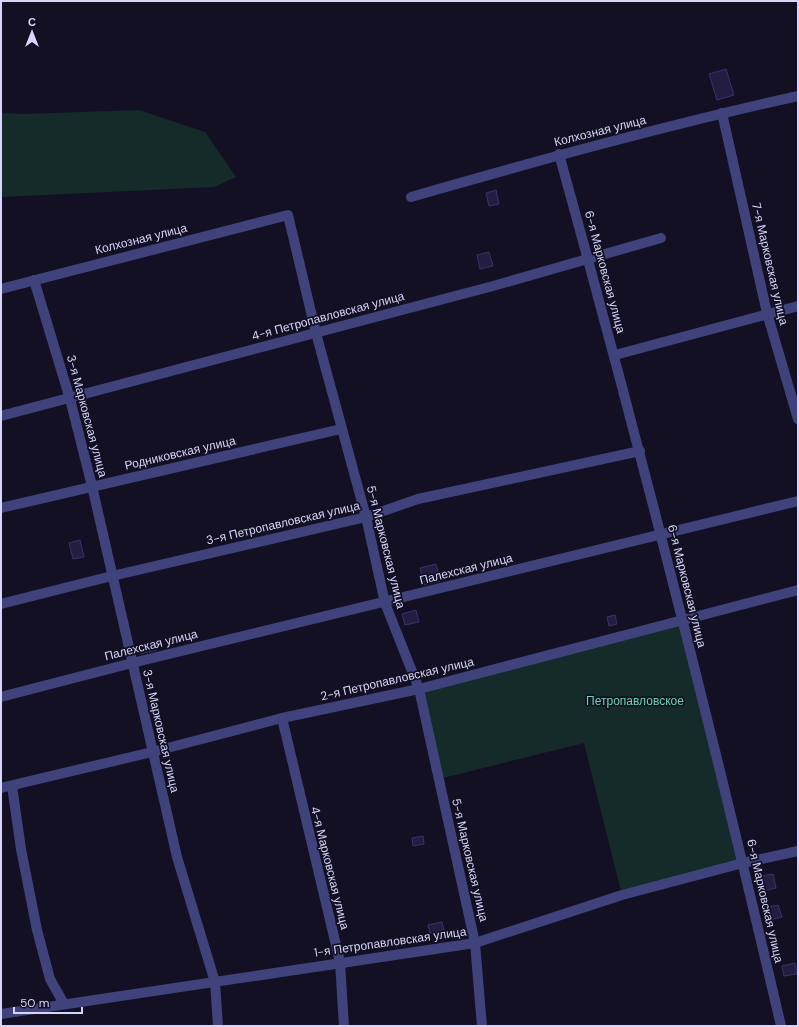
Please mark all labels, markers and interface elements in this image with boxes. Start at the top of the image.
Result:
north arrow [12,12,52,52]
text: С [28,15,36,29]
street label: Колхозная улица [552,112,648,150]
street label: 7-я Марковская улица [748,201,792,327]
street label: 6-я Марковская улица [581,209,629,335]
street label: Колхозная улица [93,220,189,258]
street label: 4-я Петропавловская улица [250,288,406,344]
street label: 3-я Марковская улица [63,353,111,479]
street label: Родниковская улица [123,432,237,474]
street label: 5-я Марковская улица [363,484,409,610]
street label: 3-я Петропавловская улица [205,497,362,548]
street label: 6-я Марковская улица [664,523,710,650]
street label: Палехская улица [418,550,515,588]
street label: Палехская улица [103,626,200,664]
street label: 2-я Петропавловская улица [319,653,476,704]
street label: 3-я Марковская улица [139,668,183,794]
park label: Петропавловское [586,693,684,709]
street label: 5-я Марковская улица [448,797,492,924]
street label: 4-я Марковская улица [307,805,353,931]
street label: 6-я Марковская улица [743,838,787,965]
street label: 1-я Петропавловская улица [313,923,468,961]
scale bar [14,989,82,1015]
text: 50 m [20,995,49,1011]

